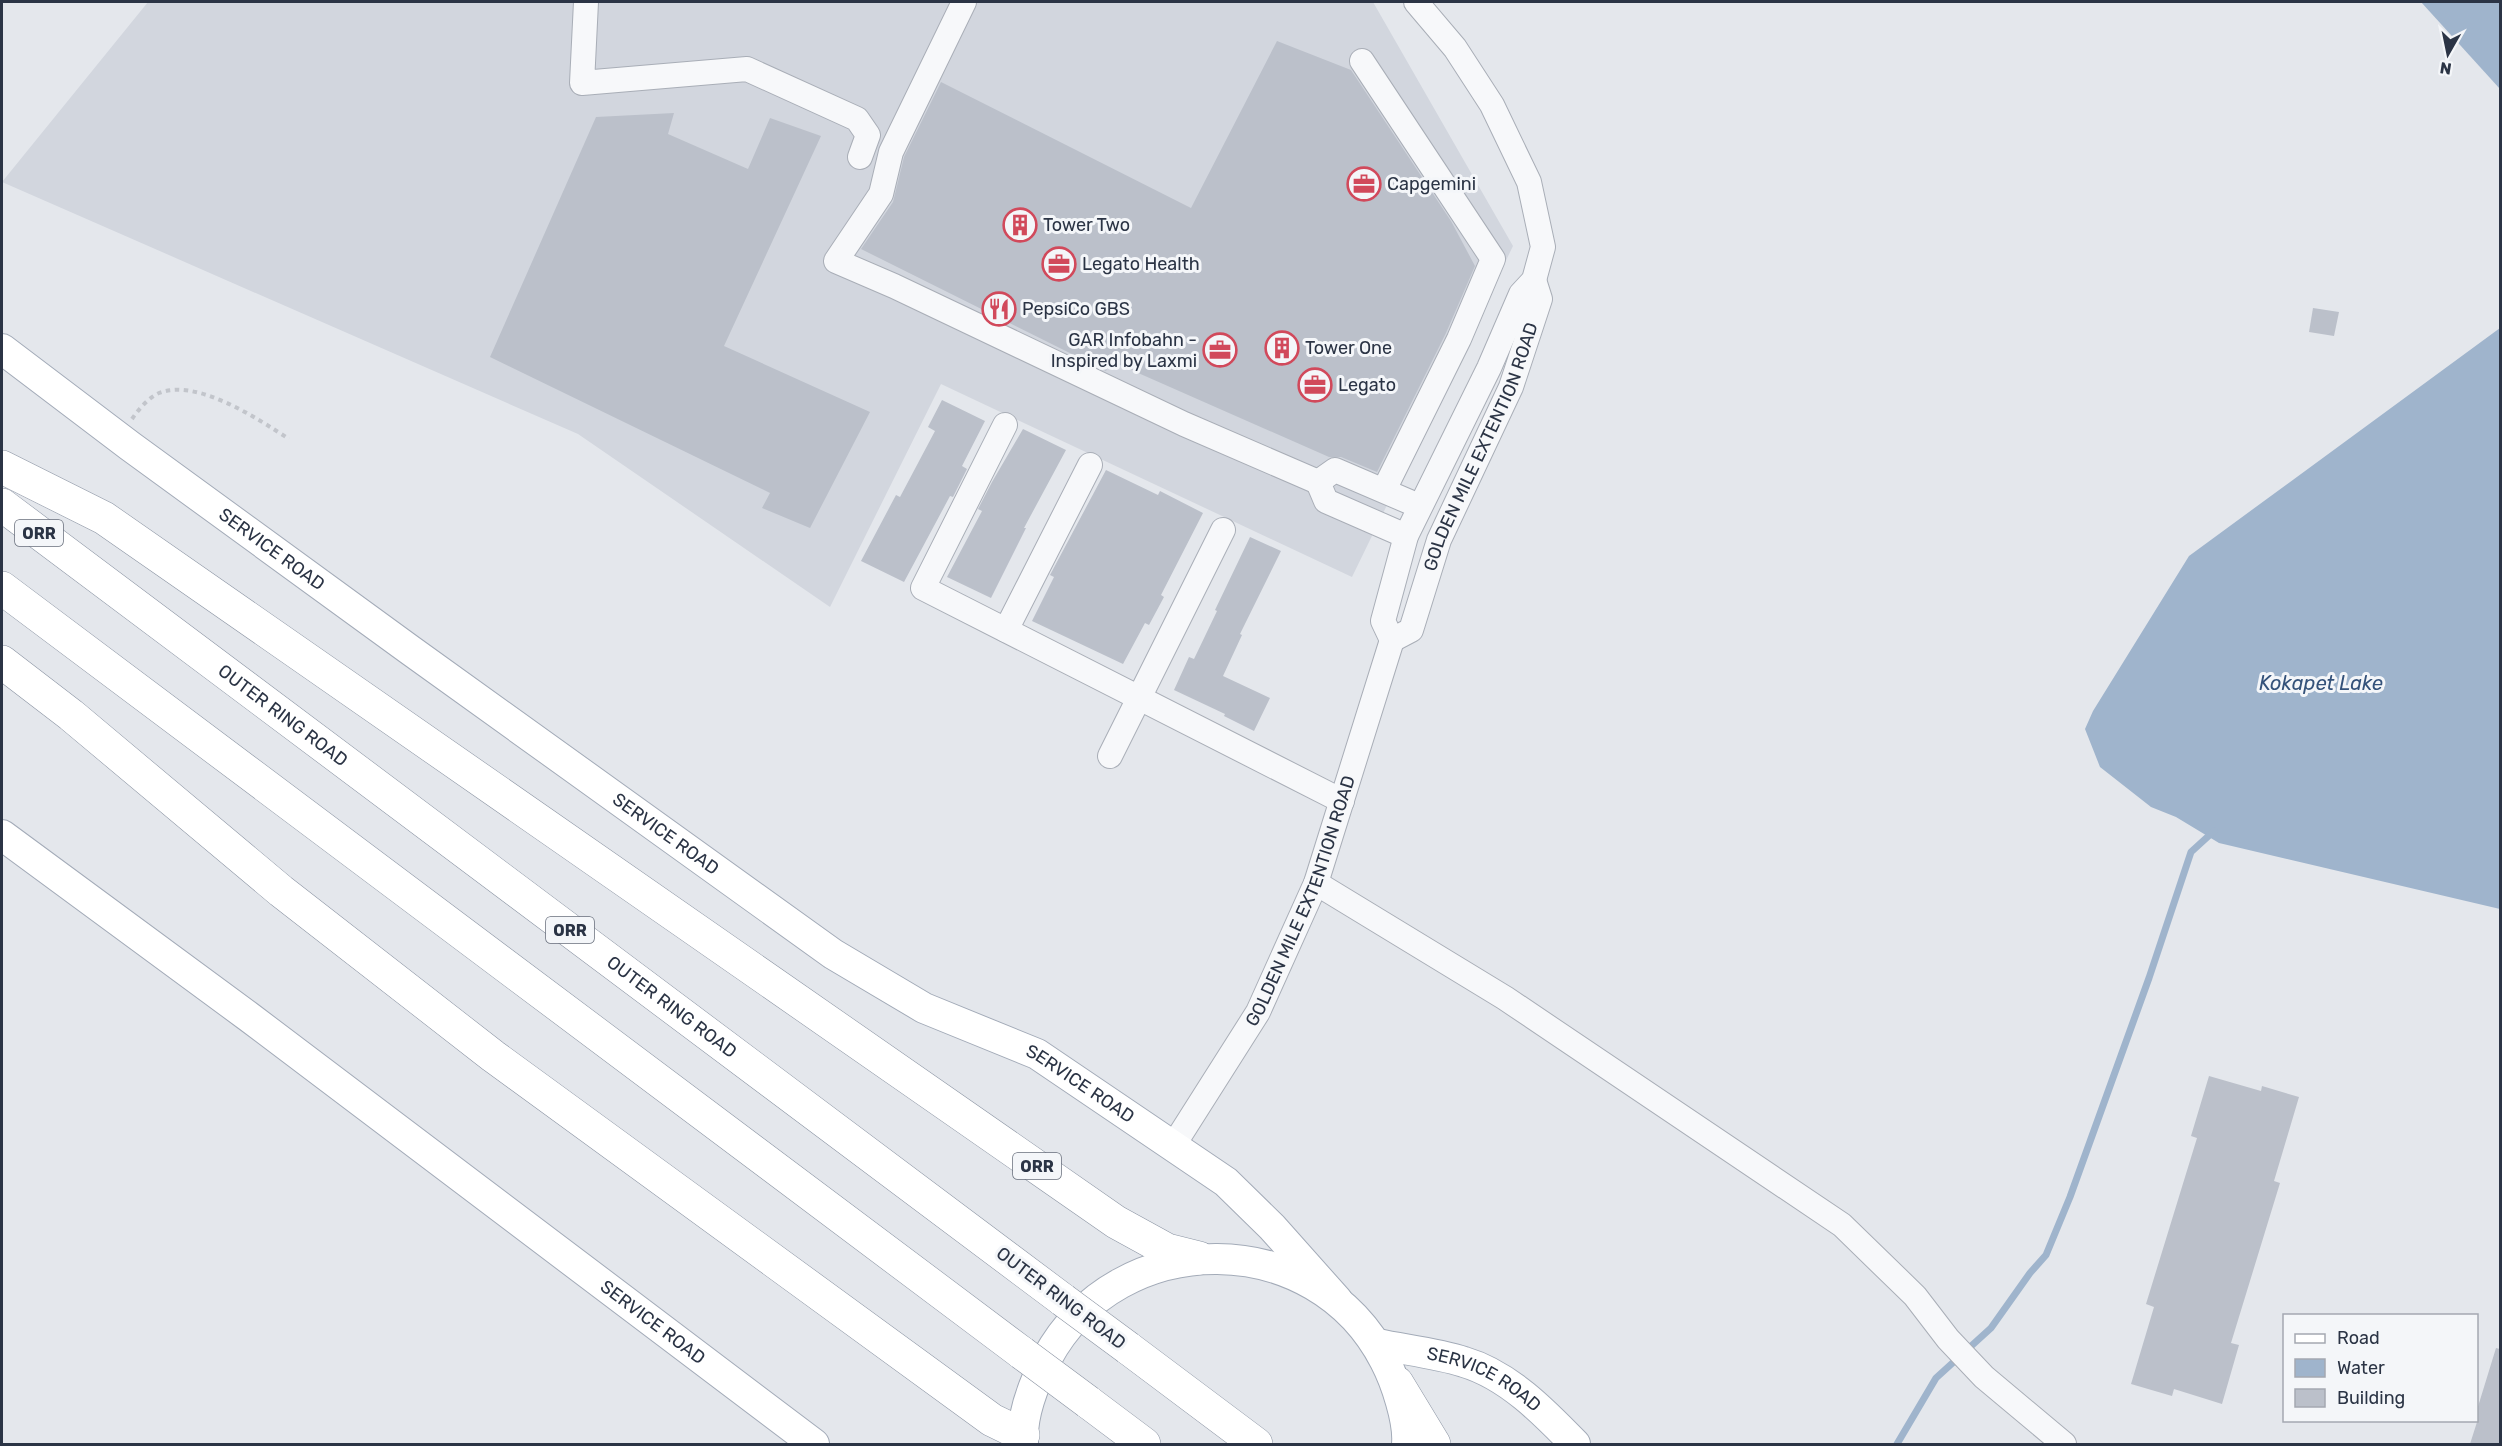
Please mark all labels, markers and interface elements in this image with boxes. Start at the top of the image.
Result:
north arrow [2418,24,2478,84]
text: N [2439,58,2453,79]
office icon: Capgemini [1346,166,1382,202]
place label: Capgemini [1387,173,1476,195]
building icon: Tower Two [1002,207,1038,243]
place label: Tower Two [1043,214,1130,236]
office icon: Legato Health [1041,246,1077,282]
place label: Legato Health [1082,253,1200,275]
restaurant icon: PepsiCo GBS [981,291,1017,327]
place label: PepsiCo GBS [1022,298,1130,320]
street label: GOLDEN MILE EXTENTION ROAD [1419,320,1543,574]
place label: GAR Infobahn - Inspired by Laxmi [1051,329,1197,372]
building icon: Tower One [1264,330,1300,366]
office icon: GAR Infobahn - Inspired by Laxmi [1202,332,1238,368]
place label: Tower One [1305,337,1392,359]
office icon: Legato [1297,367,1333,403]
place label: Legato [1338,374,1396,396]
street label: SERVICE ROAD [214,503,329,595]
road number: ORR [15,520,63,546]
street label: OUTER RING ROAD [214,660,352,771]
water label: Kokapet Lake [2259,671,2383,695]
street label: GOLDEN MILE EXTENTION ROAD [1241,773,1360,1030]
street label: SERVICE ROAD [608,788,723,879]
road number: ORR [546,917,594,943]
street label: OUTER RING ROAD [603,951,741,1063]
street label: SERVICE ROAD [1023,1040,1138,1128]
road number: ORR [1013,1153,1061,1179]
street label: OUTER RING ROAD [992,1242,1130,1354]
street label: SERVICE ROAD [596,1275,710,1369]
legend [2283,1314,2478,1422]
text: Road [2337,1327,2380,1349]
street label: SERVICE ROAD [1425,1342,1546,1416]
text: Water [2337,1357,2385,1379]
text: Building [2337,1387,2405,1409]

